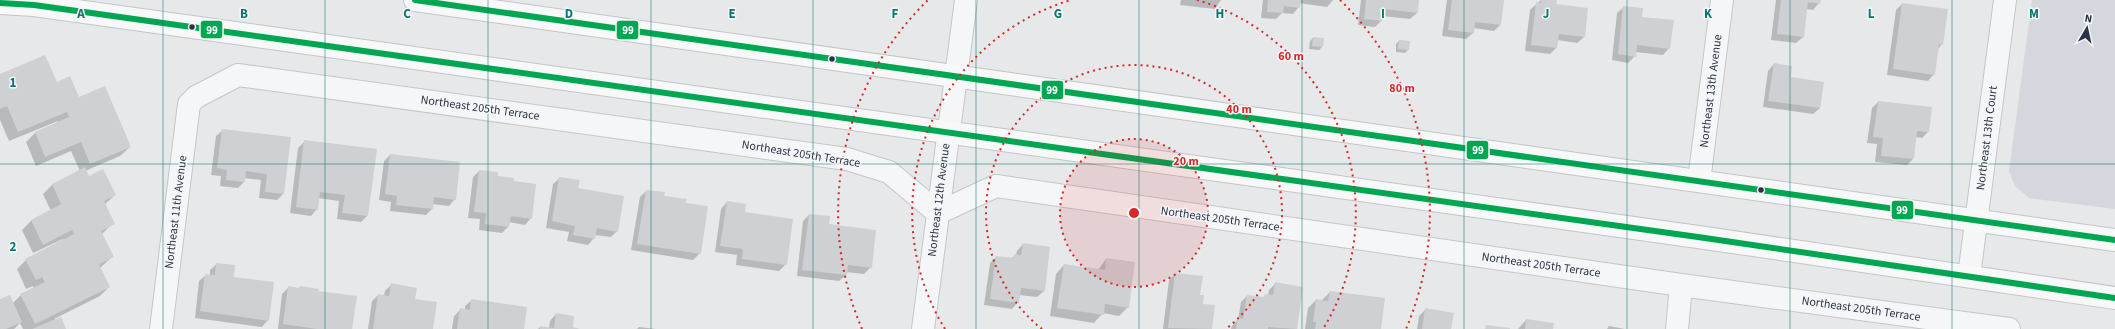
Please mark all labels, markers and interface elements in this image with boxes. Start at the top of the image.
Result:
text: A [76,5,85,23]
text: B [240,5,248,23]
text: C [403,5,411,23]
text: D [565,5,573,23]
text: E [728,5,736,23]
text: F [892,5,899,23]
text: G [1054,5,1062,23]
text: H [1216,5,1224,23]
text: I [1381,5,1385,23]
text: J [1543,5,1549,23]
text: K [1704,5,1713,23]
text: L [1868,5,1875,23]
text: M [2029,5,2039,23]
north arrow [2067,8,2107,48]
text: N [2084,11,2093,27]
line badge: 99 [200,20,223,39]
line badge: 99 [616,20,639,40]
unlabelled marker [187,22,197,32]
text: 99 [206,23,218,38]
text: 99 [622,23,634,38]
street label: Northeast 13th Avenue [1696,33,1726,149]
text: 60 m [1278,48,1304,65]
unlabelled marker [827,54,837,64]
text: 1 [10,74,17,92]
line badge: 99 [1041,80,1064,100]
text: 80 m [1389,80,1415,97]
text: 99 [1046,83,1058,98]
street label: Northeast 13th Court [1972,85,2002,191]
street label: Northeast 205th Terrace [419,91,541,125]
text: 40 m [1226,101,1252,118]
street label: Northeast 205th Terrace [740,136,862,172]
line badge: 99 [1466,140,1489,160]
street label: Northeast 12th Avenue [924,142,954,258]
text: 99 [1472,143,1484,158]
text: 20 m [1173,153,1199,170]
street label: Northeast 11th Avenue [161,154,191,270]
unlabelled marker [1756,185,1766,195]
line badge: 99 [1891,200,1914,220]
street label: Northeast 205th Terrace [1159,202,1281,236]
text: 99 [1896,203,1908,218]
centre of rings [1127,206,1141,220]
text: 2 [10,238,17,256]
street label: Northeast 205th Terrace [1480,248,1602,282]
street label: Northeast 205th Terrace [1800,292,1922,326]

